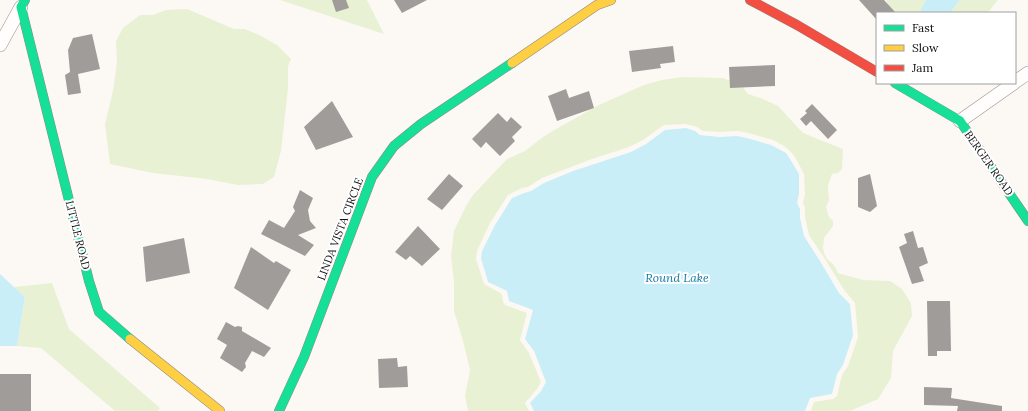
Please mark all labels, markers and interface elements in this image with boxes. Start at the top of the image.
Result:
legend [876,12,1016,84]
text: Fast [912,20,935,35]
text: Slow [912,40,939,55]
text: Jam [911,60,933,75]
street label: BERGER ROAD [961,128,1017,198]
street label: LINDA VISTA CIRCLE [314,175,366,282]
street label: LITTLE ROAD [63,199,93,271]
water label: Round Lake [645,270,709,285]

